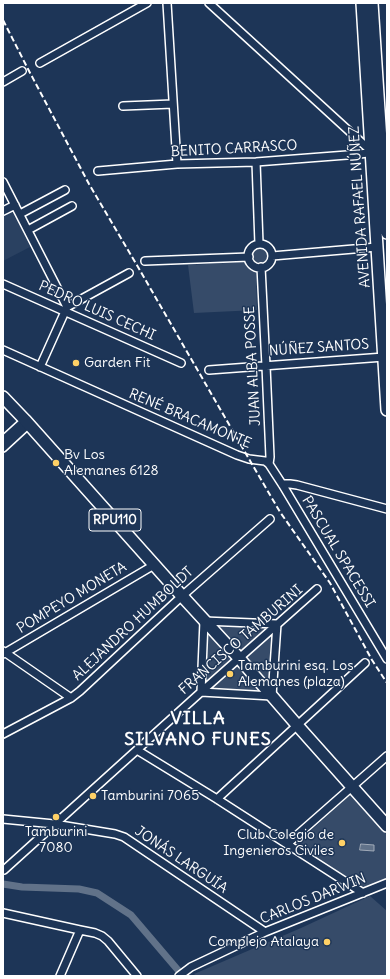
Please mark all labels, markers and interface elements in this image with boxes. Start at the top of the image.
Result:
street label: AVENIDA RAFAEL NÚÑEZ [346,126,374,288]
street label: BENITO CARRASCO [170,137,298,161]
street label: PEDRO LUIS CECHI [36,278,158,344]
street label: JUAN ALBA POSSE [241,306,265,426]
street label: NÚÑEZ SANTOS [268,336,370,360]
place label: Garden Fit [84,355,151,371]
marker: Garden Fit [71,358,81,368]
street label: RENÉ BRACAMONTE [126,386,254,452]
place label: Bv Los Alemanes 6128 [64,447,159,480]
marker: Bv Los Alemanes 6128 [51,458,61,468]
street label: PASCUAL SPACESSI [298,493,378,611]
road number: RPU110 [89,509,141,531]
street label: POMPEYO MONETA [14,559,130,637]
street label: ALEJANDRO HUMBOLDT [69,564,197,684]
street label: FRANCISCO TAMBURINI [176,582,306,698]
place label: Tamburini esq. Los Alemanes (plaza) [238,658,354,690]
marker: Tamburini esq. Los Alemanes (plaza) [225,669,235,679]
district label: VILLA SILVANO FUNES [124,708,272,750]
place label: Tamburini 7065 [101,788,199,804]
marker: Tamburini 7065 [88,791,98,801]
marker: Tamburini 7080 [51,812,61,822]
street label: JONÁS LARGUÍA [131,823,231,897]
place label: Tamburini 7080 [25,824,87,856]
place label: Club Colegio de Ingenieros Civiles [223,827,334,860]
marker: Club Colegio de Ingenieros Civiles [337,838,347,848]
street label: CARLOS DARWIN [258,870,368,928]
place label: Complejo Atalaya [208,934,319,950]
marker: Complejo Atalaya [322,937,332,947]

